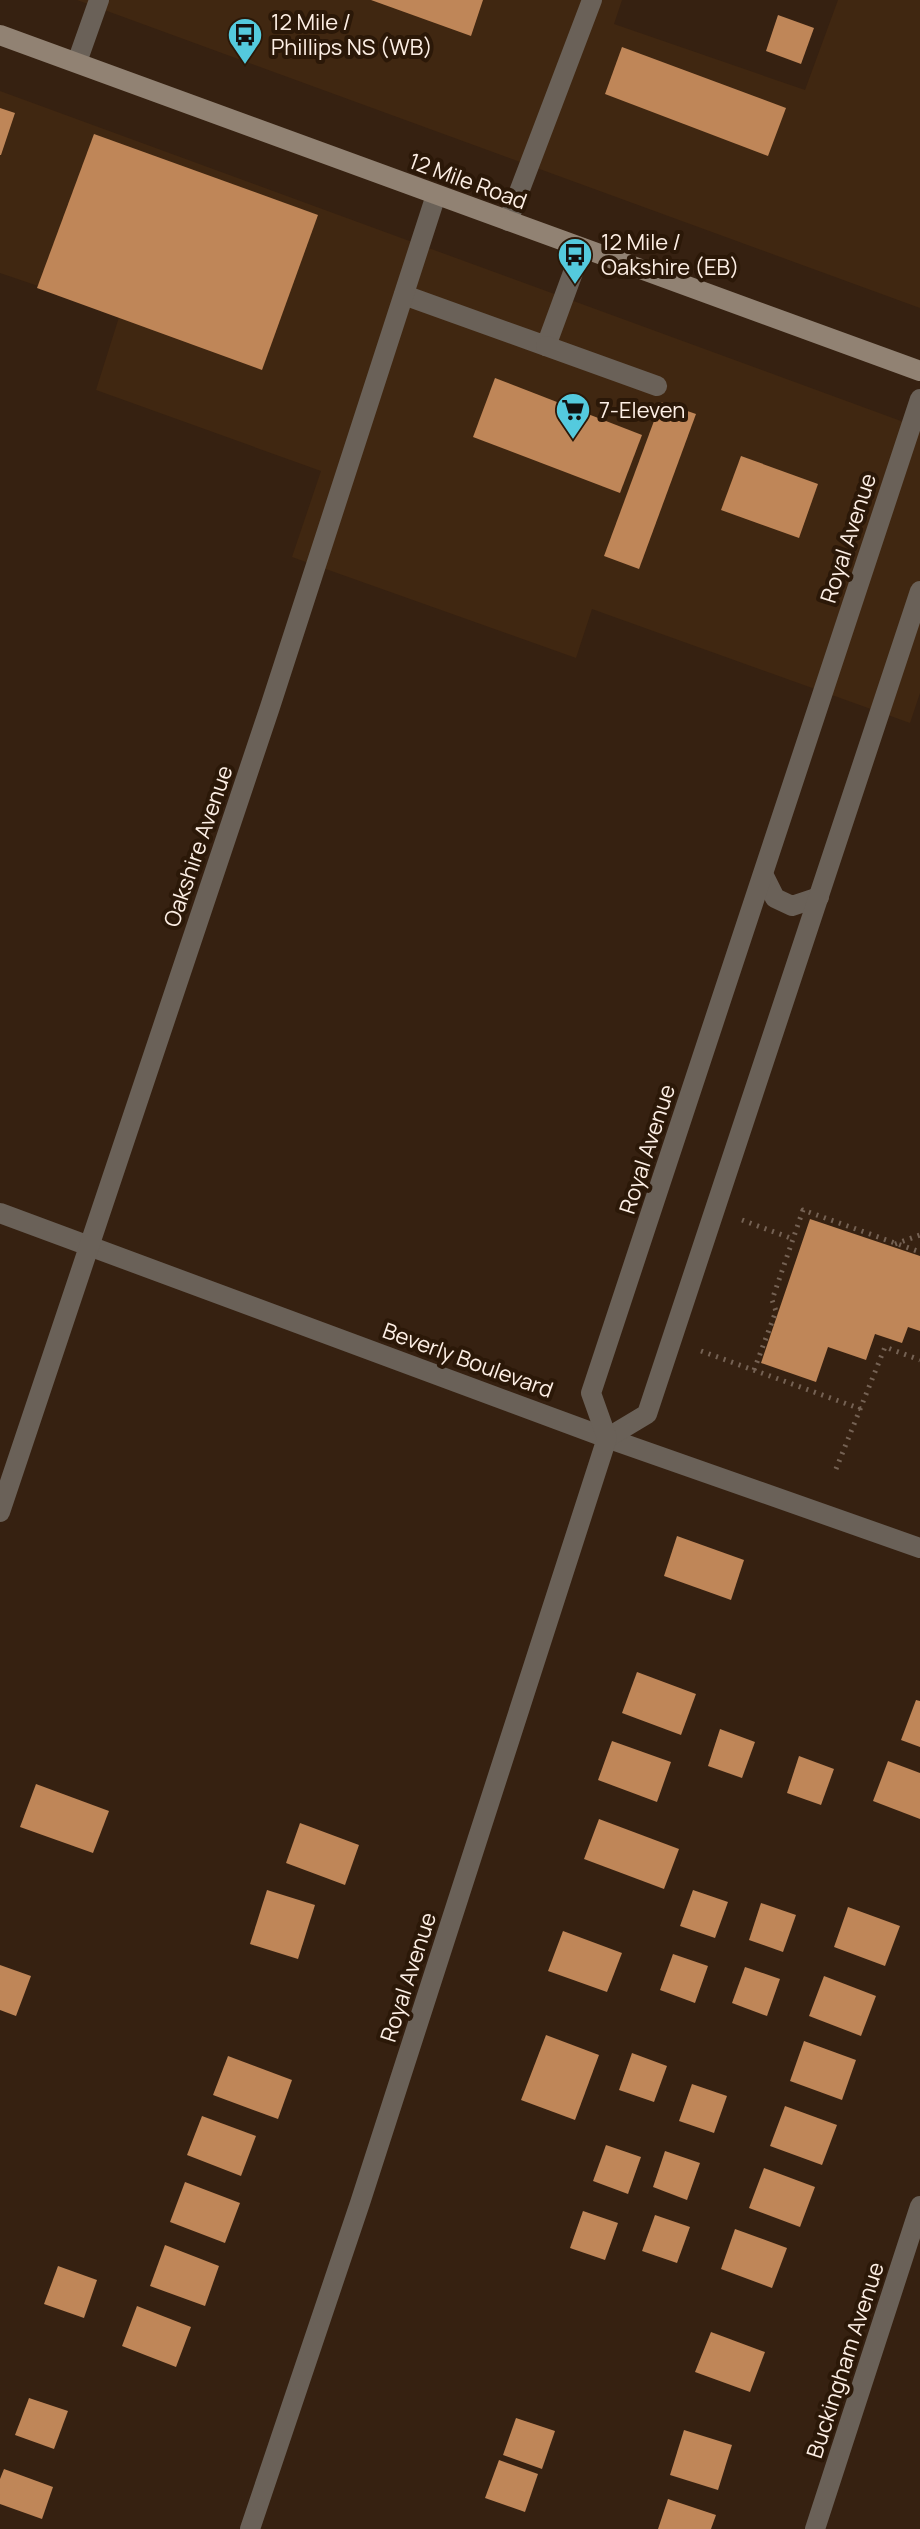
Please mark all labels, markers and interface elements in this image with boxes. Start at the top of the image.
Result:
place label: 12 Mile / Phillips NS (WB) [271,7,433,62]
bus stop icon: 12 Mile / Phillips NS (WB) [226,16,264,66]
street label: 12 Mile Road [405,146,531,216]
place label: 12 Mile / Oakshire (EB) [601,227,739,282]
bus stop icon: 12 Mile / Oakshire (EB) [556,236,594,286]
supermarket icon: 7-Eleven [554,391,592,441]
place label: 7-Eleven [599,395,685,425]
street label: Royal Avenue [813,469,883,607]
street label: Oakshire Avenue [156,761,240,931]
street label: Royal Avenue [612,1080,682,1218]
street label: Beverly Boulevard [379,1315,557,1405]
street label: Royal Avenue [373,1908,443,2046]
street label: Buckingham Avenue [799,2258,891,2462]

